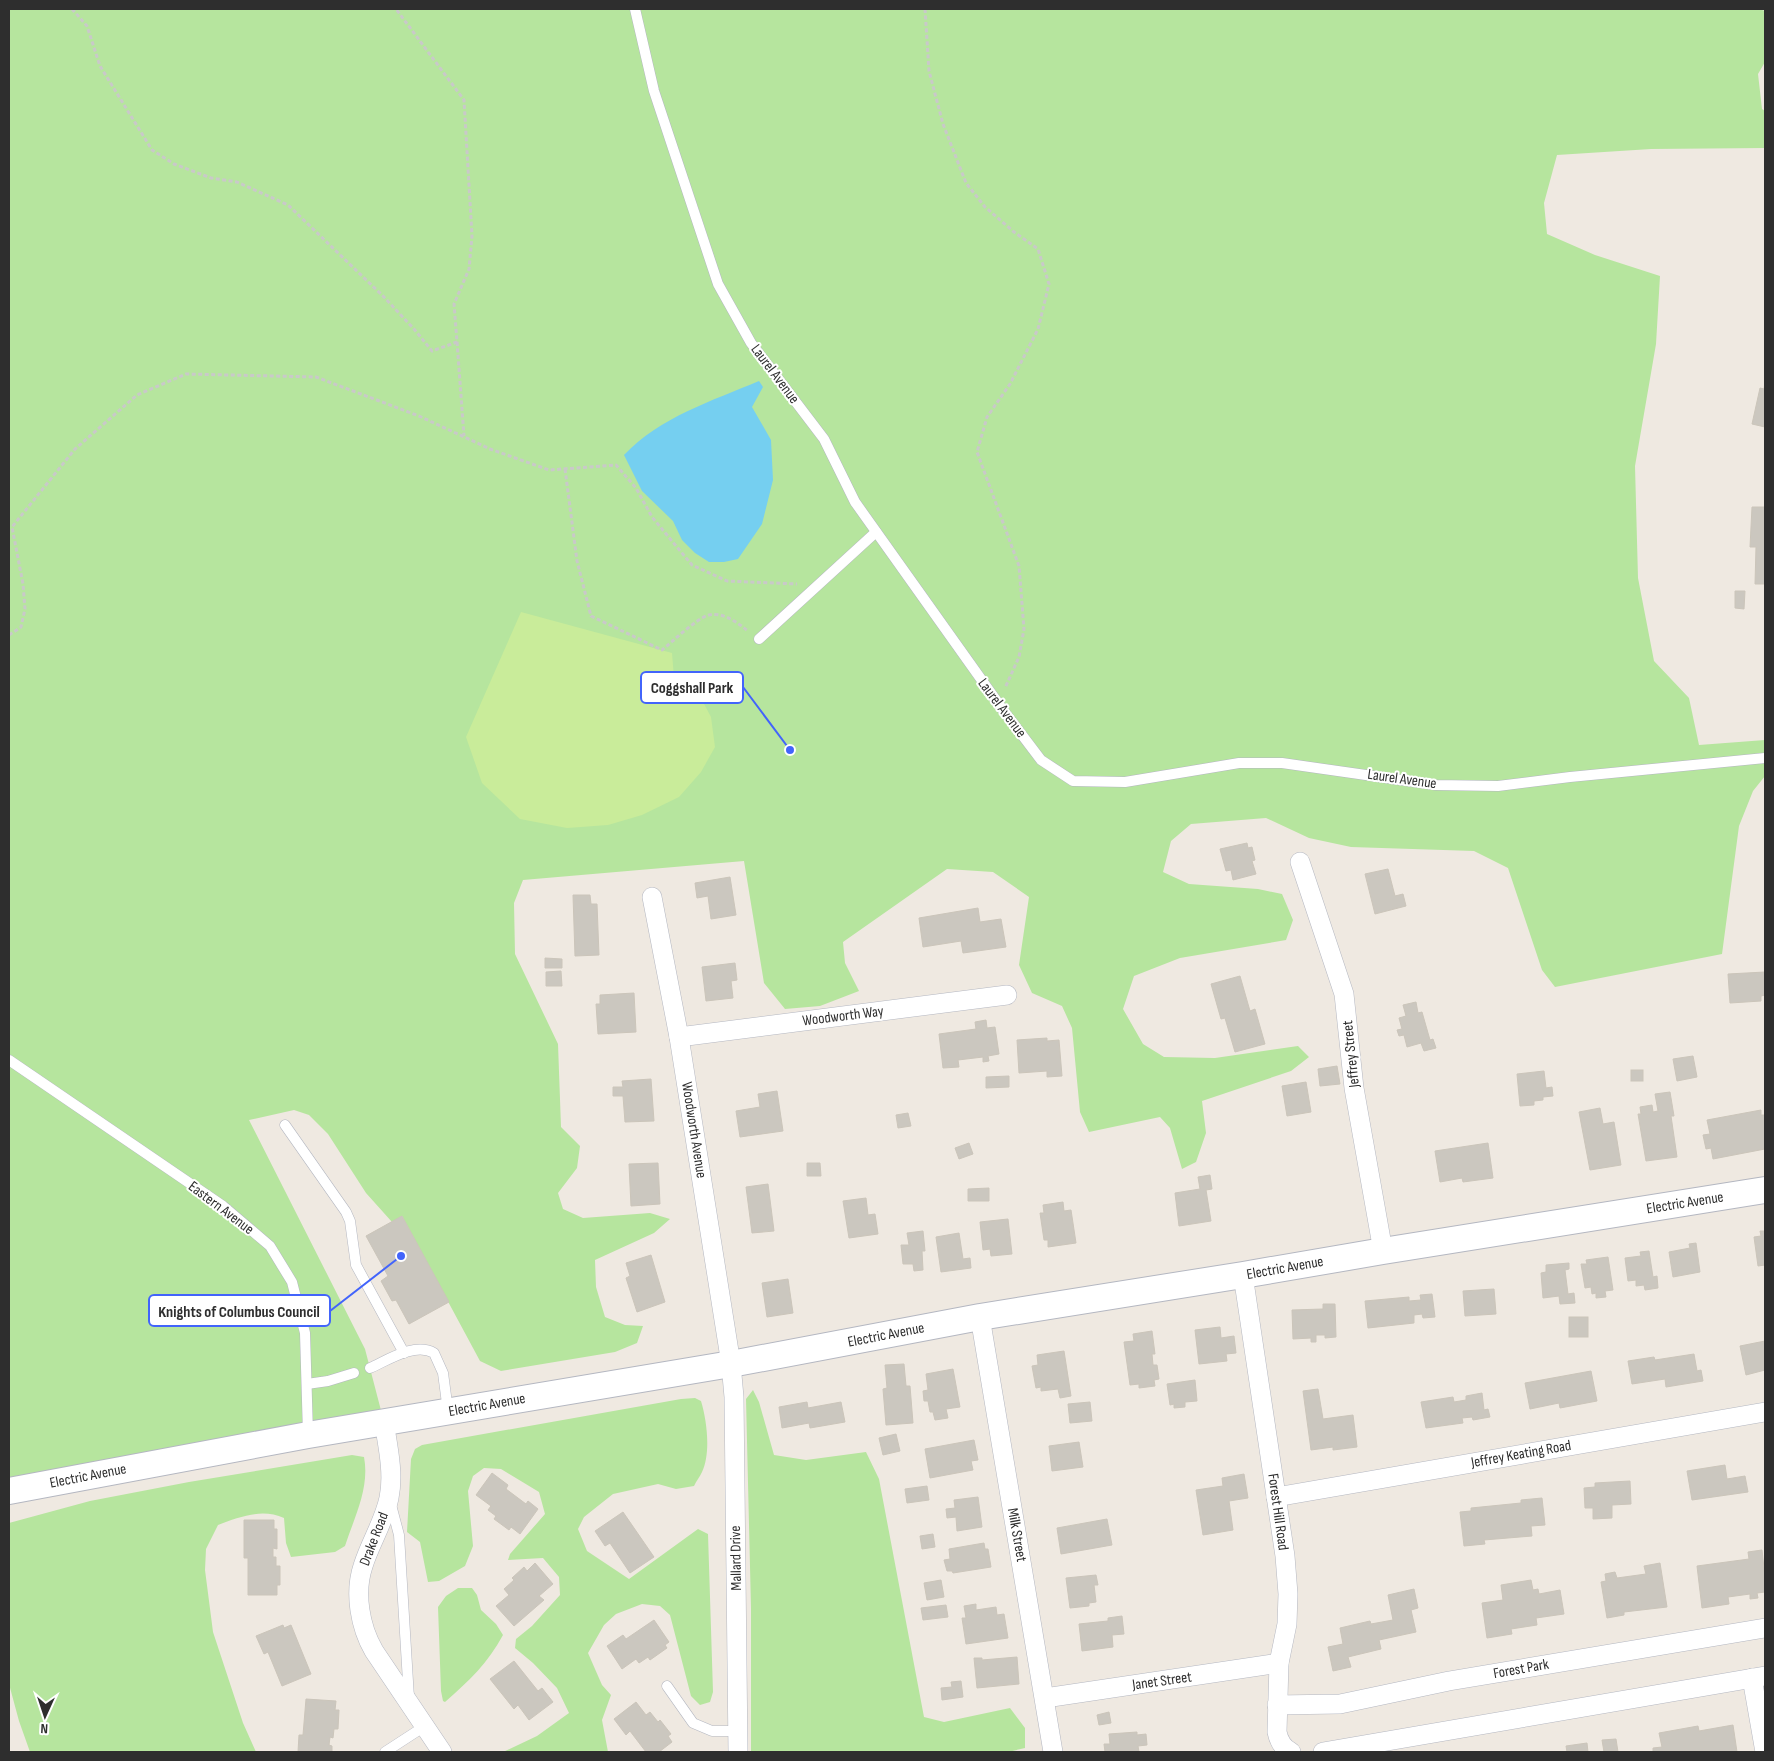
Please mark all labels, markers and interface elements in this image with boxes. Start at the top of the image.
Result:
street label: Laurel Avenue [746,341,804,407]
callout: Coggshall Park [641,672,743,703]
street label: Laurel Avenue [973,675,1031,741]
text: Coggshall Park [651,679,734,698]
street label: Laurel Avenue [1366,765,1438,793]
street label: Woodworth Way [801,1002,885,1030]
street label: Jeffrey Street [1338,1019,1364,1090]
street label: Woodworth Avenue [677,1080,711,1180]
street label: Eastern Avenue [184,1177,258,1239]
street label: Electric Avenue [1645,1188,1725,1218]
street label: Electric Avenue [1245,1252,1325,1284]
callout: Knights of Columbus Council [149,1295,330,1326]
text: Knights of Columbus Council [158,1303,320,1322]
street label: Electric Avenue [846,1318,926,1352]
street label: Electric Avenue [447,1389,527,1421]
street label: Jeffrey Keating Road [1468,1436,1573,1472]
street label: Electric Avenue [48,1459,128,1493]
street label: Forest Hill Road [1263,1472,1293,1552]
street label: Milk Street [1003,1507,1031,1564]
street label: Drake Road [355,1509,393,1569]
street label: Mallard Drive [726,1525,746,1591]
street label: Forest Park [1492,1655,1551,1683]
street label: Janet Street [1130,1667,1193,1695]
north arrow [20,1691,70,1741]
text: N [40,1720,49,1737]

